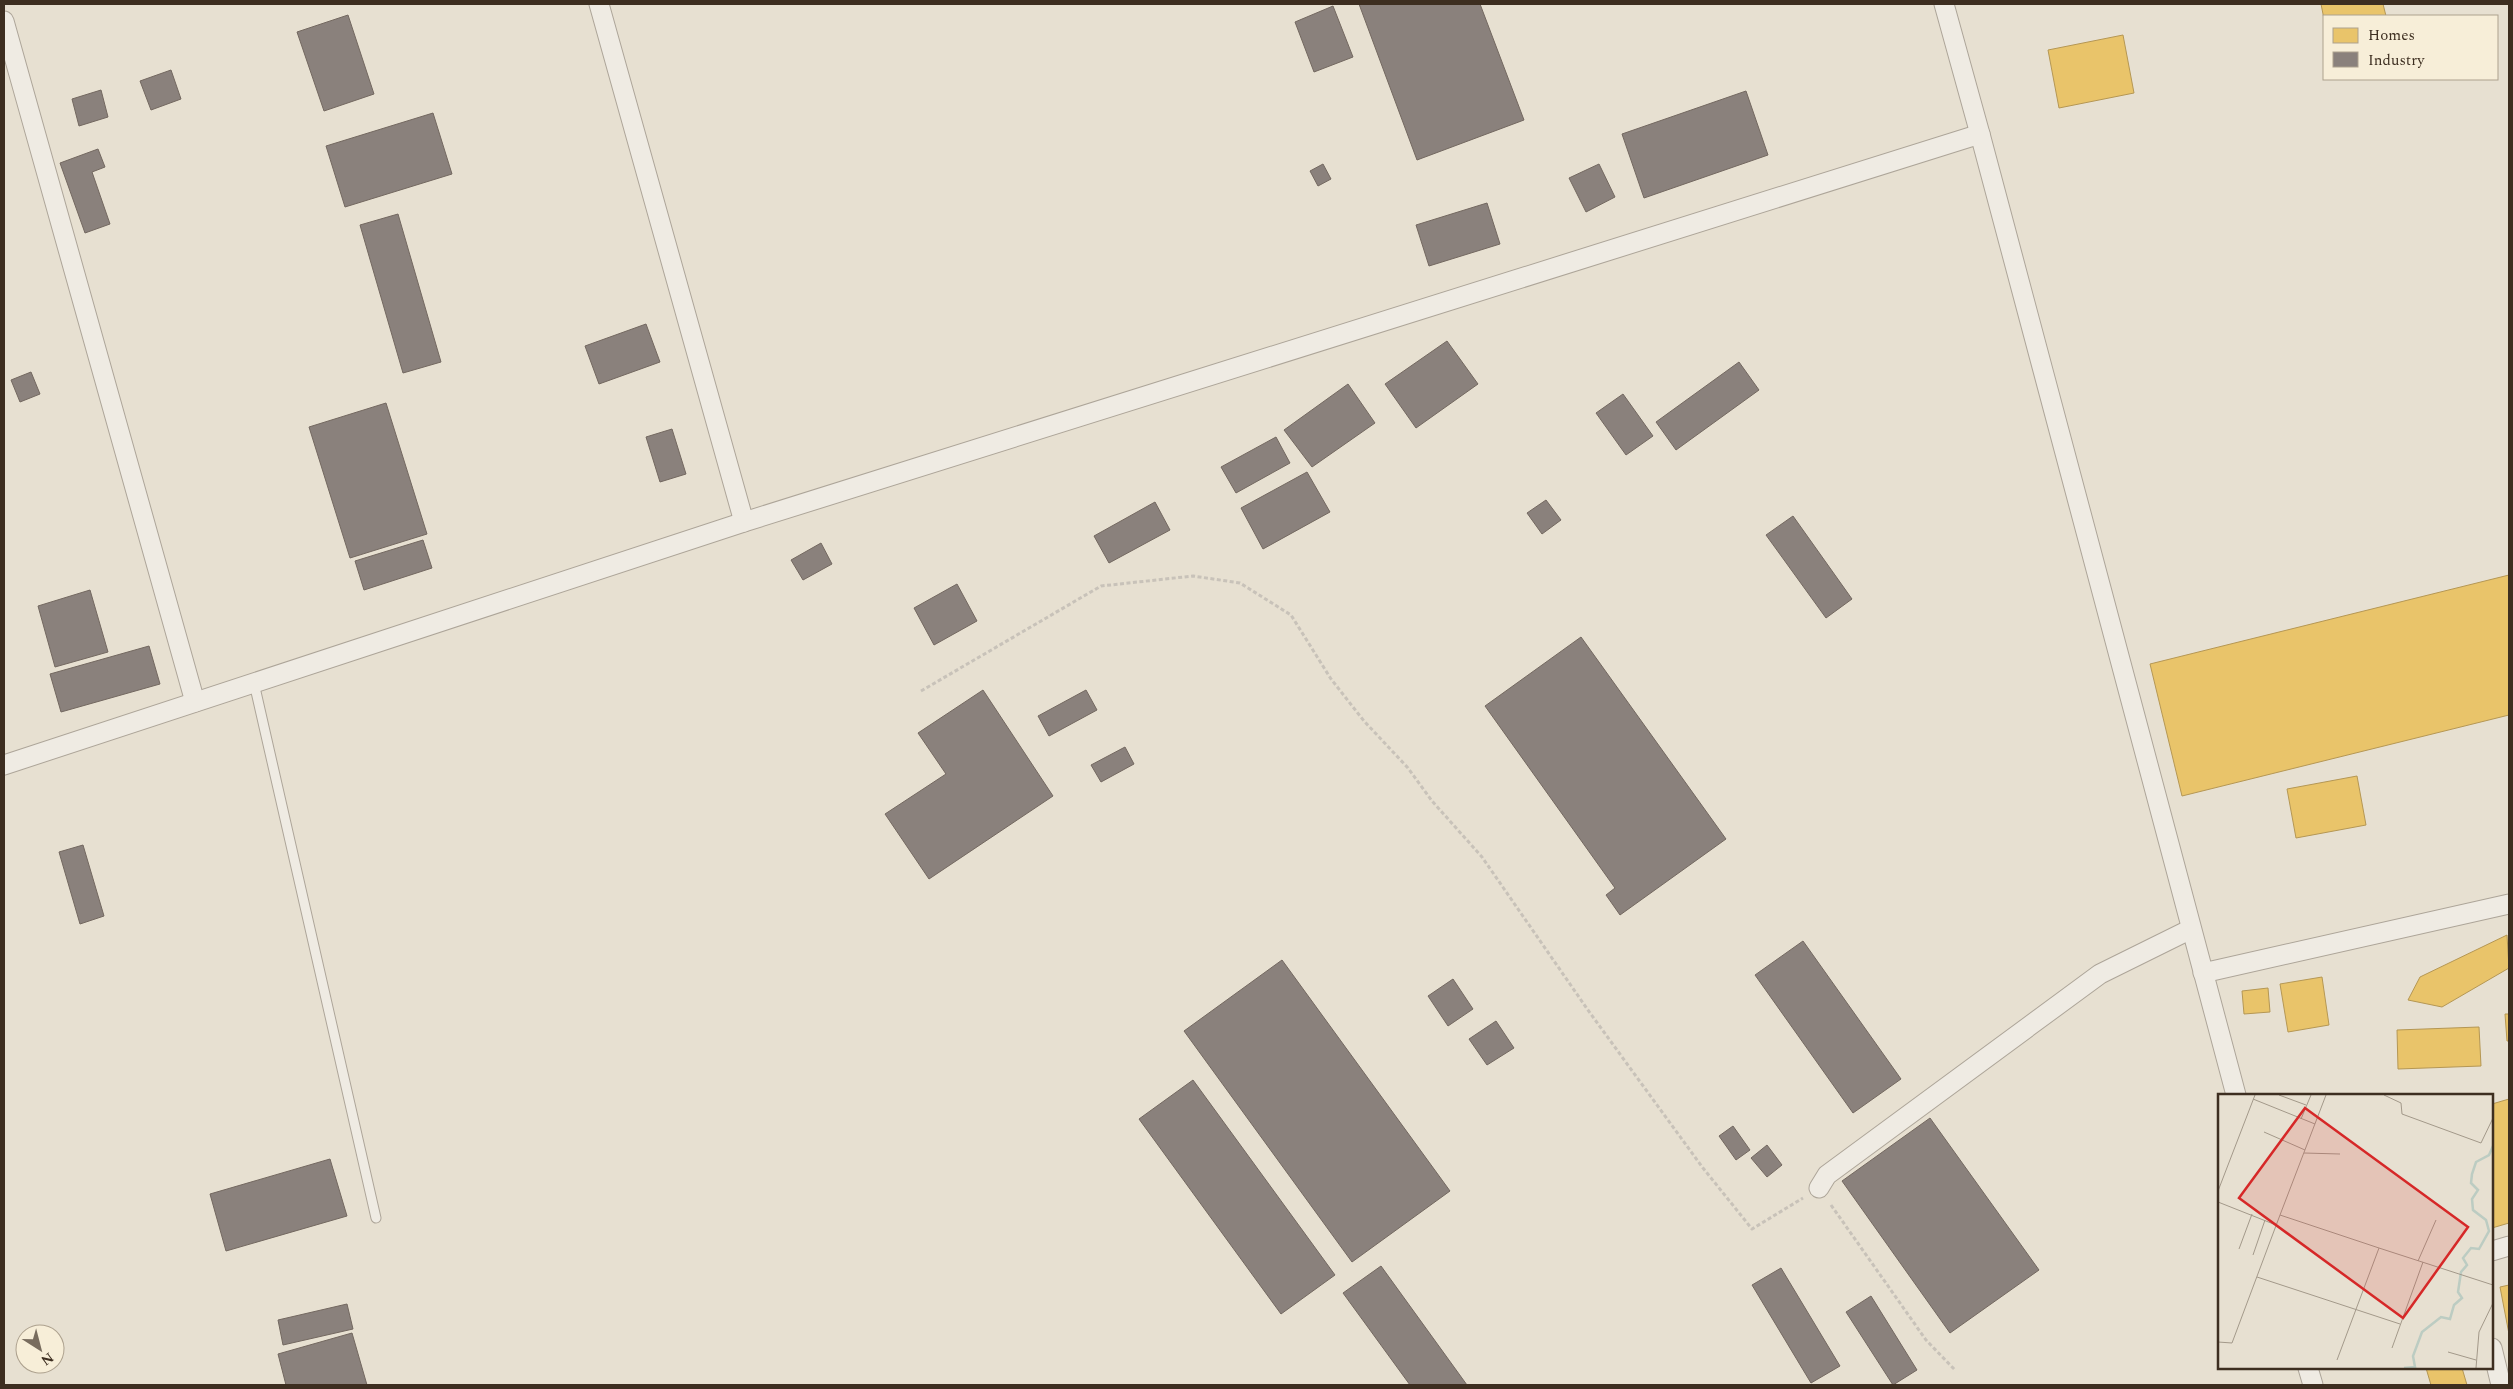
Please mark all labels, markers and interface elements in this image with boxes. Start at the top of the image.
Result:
legend [2323,15,2498,80]
text: Homes [2368,24,2415,47]
text: Industry [2368,49,2425,72]
inset map [2218,1094,2493,1369]
north arrow [15,1324,65,1374]
text: N [37,1347,58,1371]

